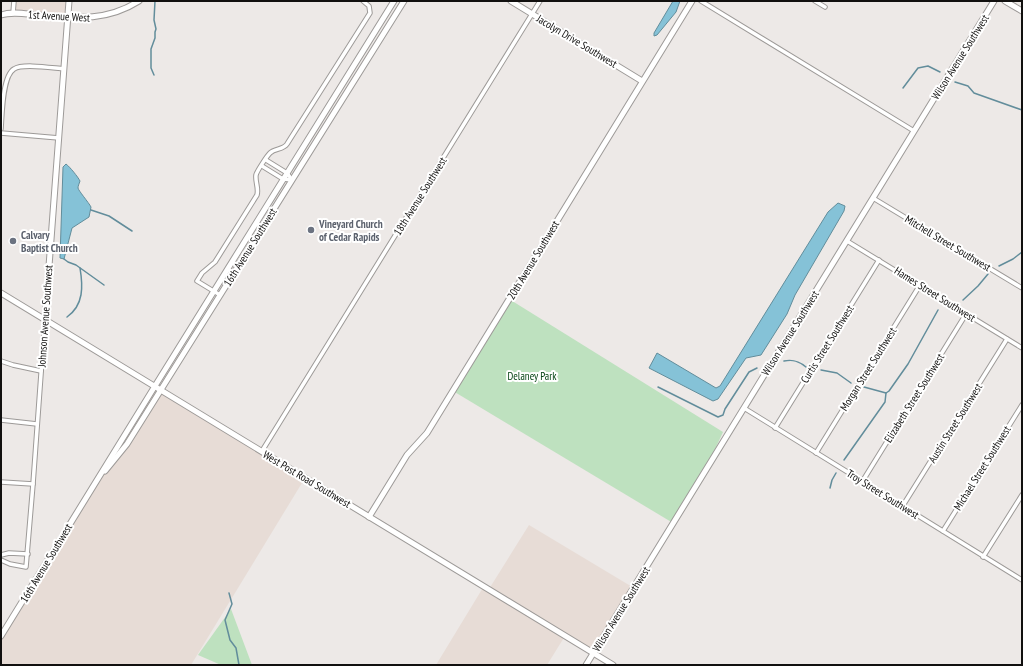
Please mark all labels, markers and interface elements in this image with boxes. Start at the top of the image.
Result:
street label: 1st Avenue West [28,7,90,25]
street label: Jacolyn Drive Southwest [533,11,620,71]
street label: Wilson Avenue Southwest [928,12,992,102]
street label: 18th Avenue Southwest [390,154,450,238]
street label: 16th Avenue Southwest [220,205,280,289]
street label: Mitchell Street Southwest [902,212,994,274]
place label: Vineyard Church of Cedar Rapids [318,217,383,244]
street label: 20th Avenue Southwest [504,218,562,302]
marker: Vineyard Church of Cedar Rapids [306,225,316,235]
place label: Calvary Baptist Church [21,228,78,255]
marker: Calvary Baptist Church [8,236,18,246]
street label: Hames Street Southwest [892,263,978,325]
street label: Johnson Avenue Southwest [34,264,56,369]
street label: Wilson Avenue Southwest [758,288,822,378]
street label: Curtis Street Southwest [797,302,857,386]
street label: Morgan Street Southwest [837,325,899,413]
street label: Elizabeth Street Southwest [881,351,947,445]
park label: Delaney Park [508,369,557,383]
street label: Austin Street Southwest [925,381,985,465]
street label: Michael Street Southwest [950,423,1014,513]
street label: West Post Road Southwest [261,447,353,511]
street label: Troy Street Southwest [844,466,922,522]
street label: 16th Avenue Southwest [17,521,75,605]
street label: Wilson Avenue Southwest [589,564,653,654]

